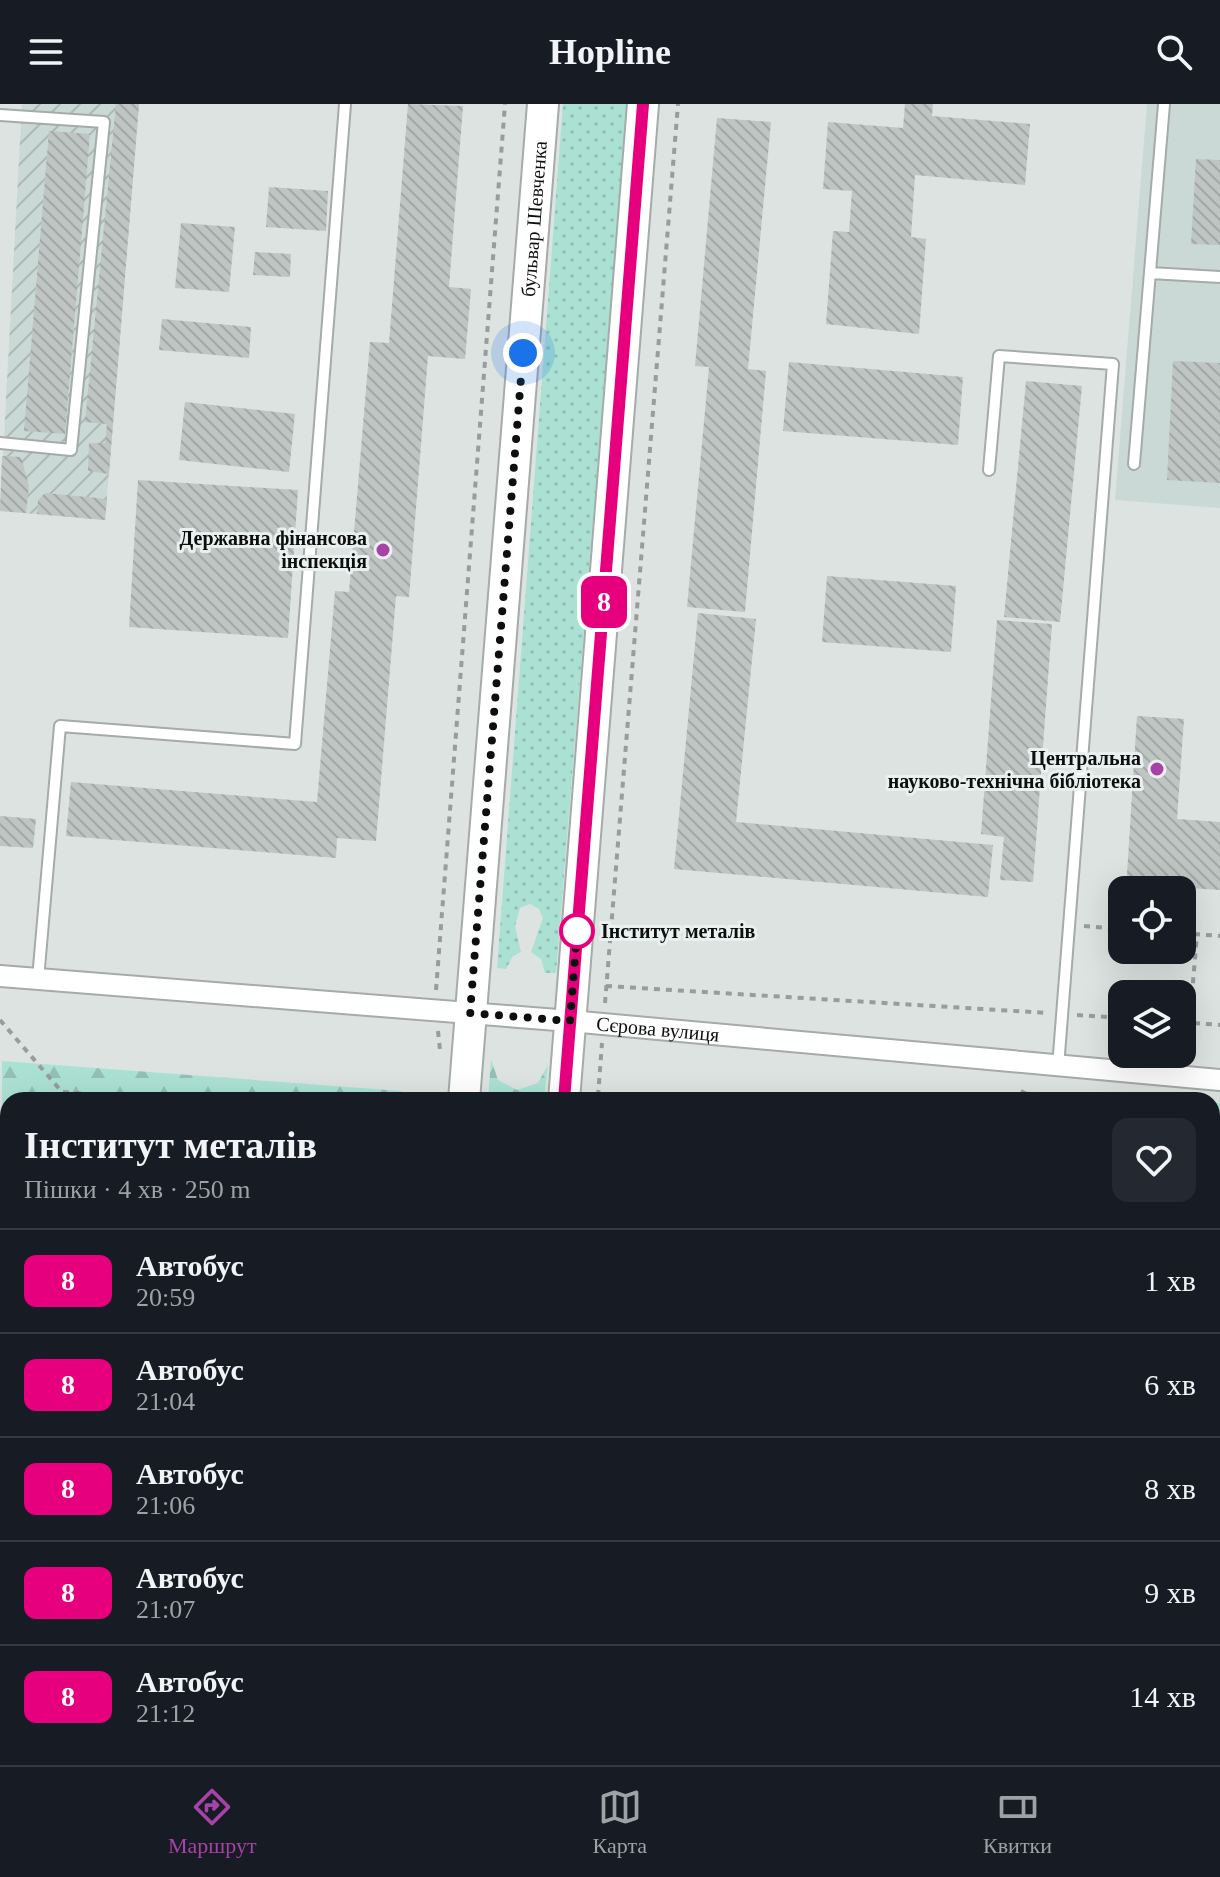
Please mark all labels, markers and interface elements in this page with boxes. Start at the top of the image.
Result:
icon: menu [24,30,68,74]
icon: search [1152,30,1196,74]
text: Hopline [549,32,671,72]
street label: бульвар Шевченка [517,140,551,298]
your location [503,333,543,373]
place label: Державна фінансова інспекція [180,527,367,572]
marker: Державна фінансова інспекція [374,541,392,559]
line badge: 8 [578,576,630,628]
text: 8 [597,586,611,617]
place label: Центральна науково-технічна бібліотека [888,747,1141,793]
marker: Центральна науково-технічна бібліотека [1148,760,1166,778]
map controls [1108,876,1196,1068]
button: locate [1108,876,1196,964]
marker: Інститут металів [560,914,594,948]
place label: Інститут металів [601,920,755,943]
button: layers [1108,980,1196,1068]
street label: Сєрова вулиця [595,1012,720,1046]
button: heart [1112,1118,1196,1202]
text: Інститут металів [24,1124,317,1166]
text: Пішки · 4 хв · 250 m [24,1175,250,1204]
text: Автобус [136,1249,244,1282]
text: 1 хв [1144,1264,1196,1297]
text: 8 [61,1265,75,1296]
text: 20:59 [136,1283,195,1312]
text: Автобус [136,1353,244,1386]
text: 6 хв [1144,1368,1196,1401]
text: 8 [61,1369,75,1400]
text: 21:04 [136,1387,195,1416]
text: Автобус [136,1457,244,1490]
text: 8 хв [1144,1472,1196,1505]
text: 8 [61,1473,75,1504]
text: 21:06 [136,1491,195,1520]
text: Автобус [136,1561,244,1594]
text: 9 хв [1144,1576,1196,1609]
text: 8 [61,1577,75,1608]
text: 21:07 [136,1595,195,1624]
text: Автобус [136,1665,244,1698]
text: 14 хв [1129,1680,1196,1713]
text: 8 [61,1681,75,1712]
text: 21:12 [136,1699,195,1728]
tab: Маршрут [168,1785,257,1859]
tab: Карта [593,1785,647,1859]
tab: Квитки [983,1785,1052,1859]

